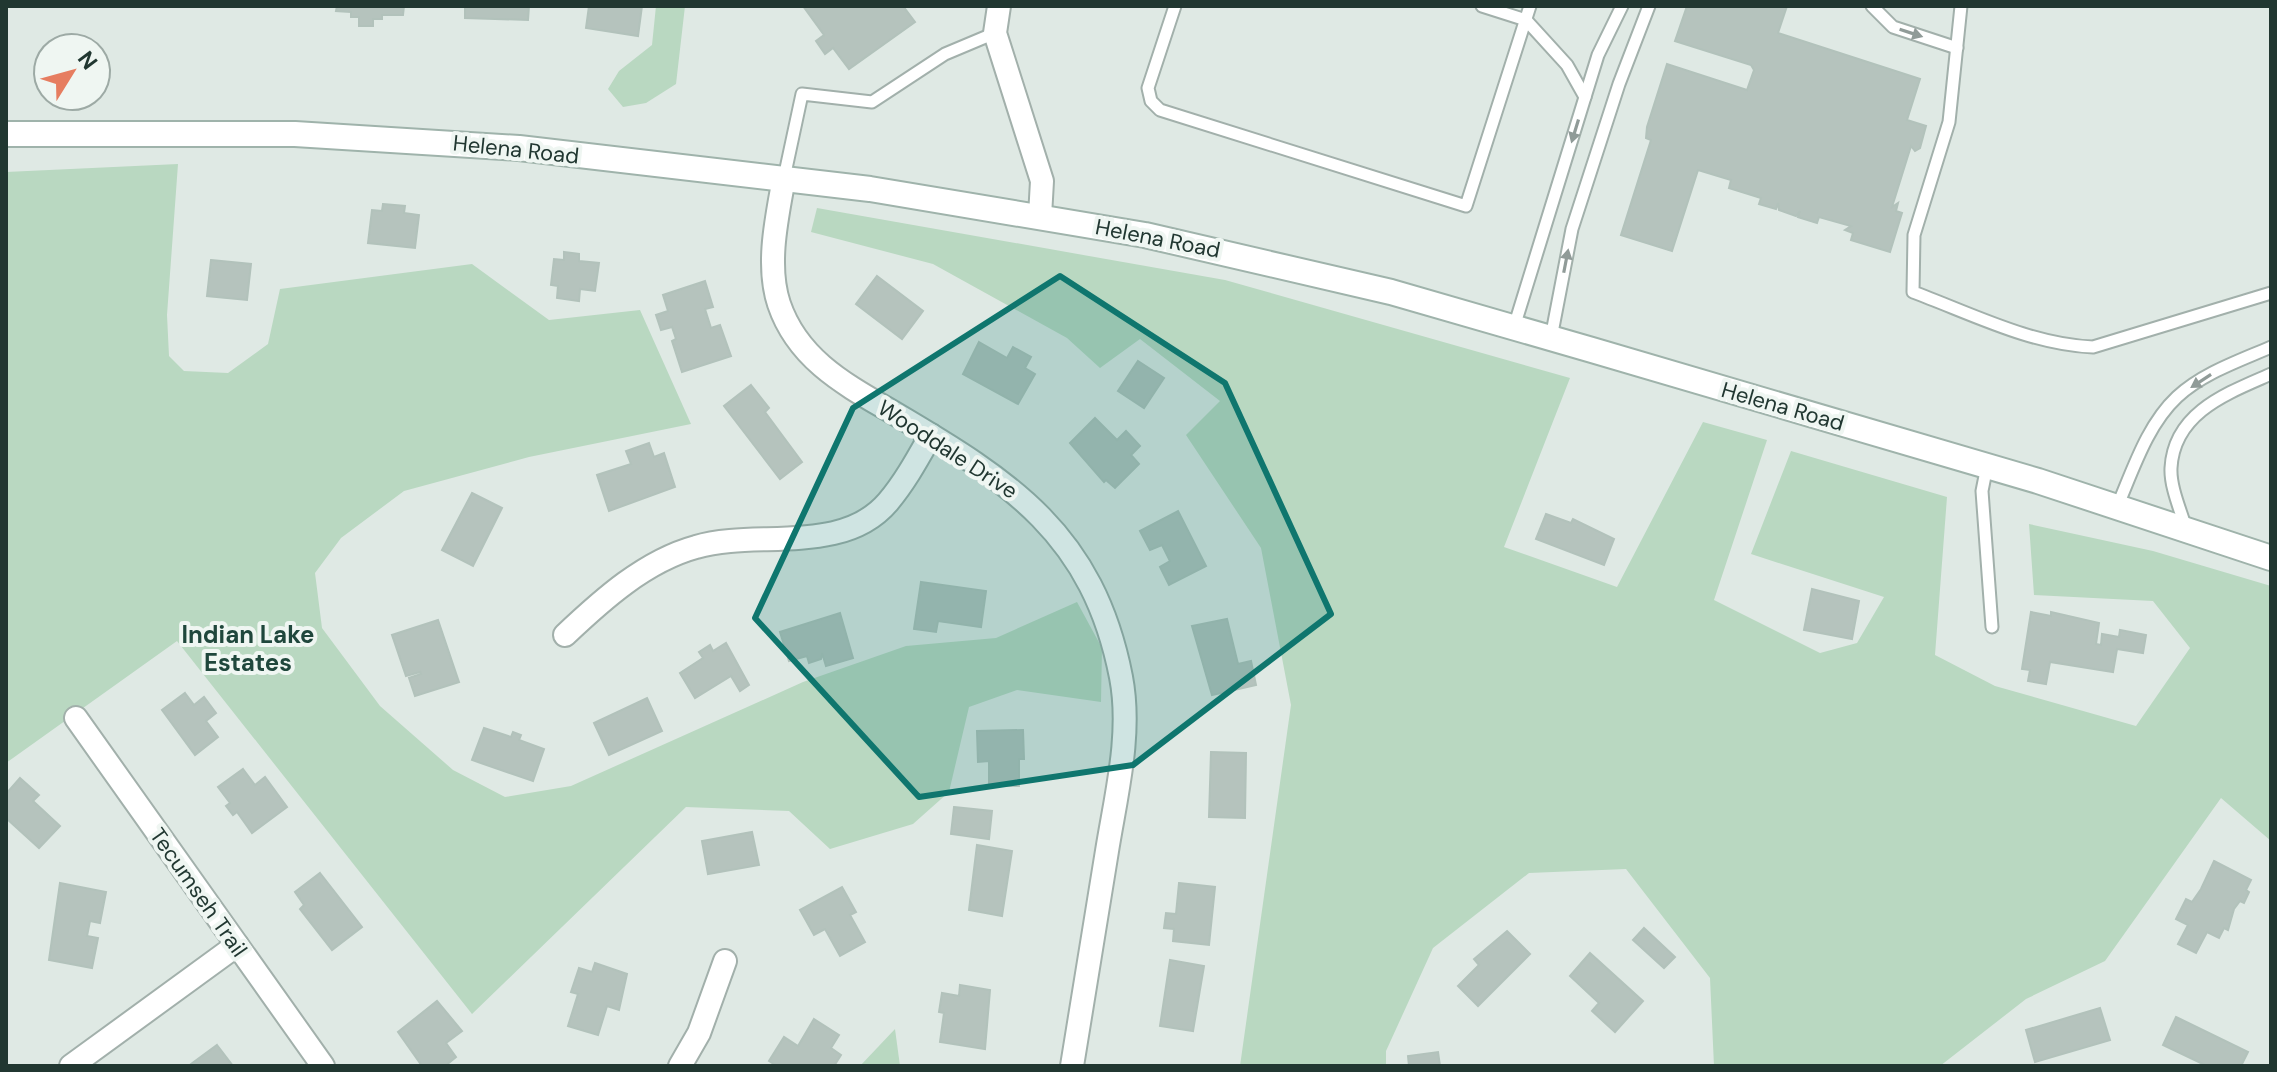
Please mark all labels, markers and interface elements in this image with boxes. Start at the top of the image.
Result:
one-way arrow [1899,27,1923,39]
north arrow [32,32,112,112]
text: N [71,45,104,75]
one-way arrow [1568,119,1581,143]
street label: Helena Road [452,128,580,171]
street label: Helena Road [1093,212,1223,265]
one-way arrow [1561,249,1573,274]
one-way arrow [2190,373,2212,387]
street label: Helena Road [1718,375,1848,438]
street label: Wooddale Drive [872,393,1023,505]
district label: Indian Lake Estates [182,619,314,678]
street label: Tecumseh Trail [143,822,254,962]

